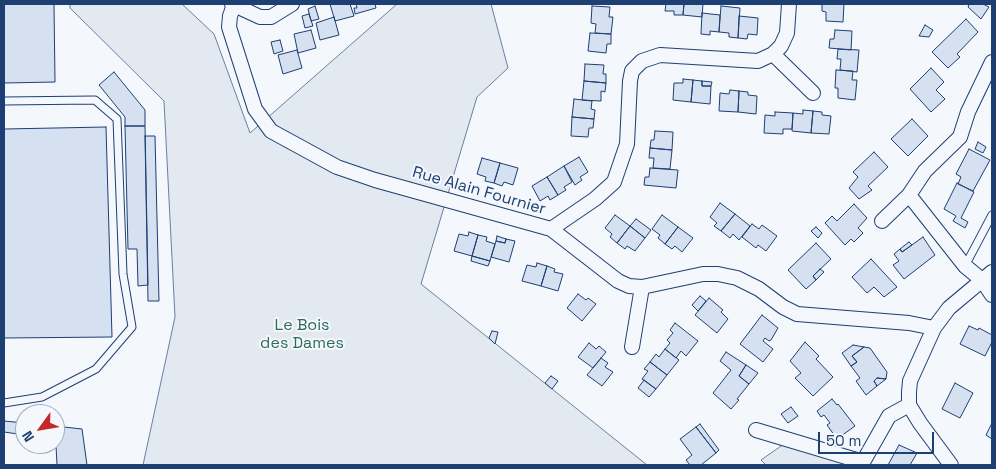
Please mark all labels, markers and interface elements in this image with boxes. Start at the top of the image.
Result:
street label: Rue Alain Fournier [410,163,548,219]
park label: Le Bois des Dames [260,316,344,354]
north arrow [15,404,65,454]
scale bar [821,422,937,454]
text: N [18,428,38,445]
text: 50 m [826,431,861,450]

